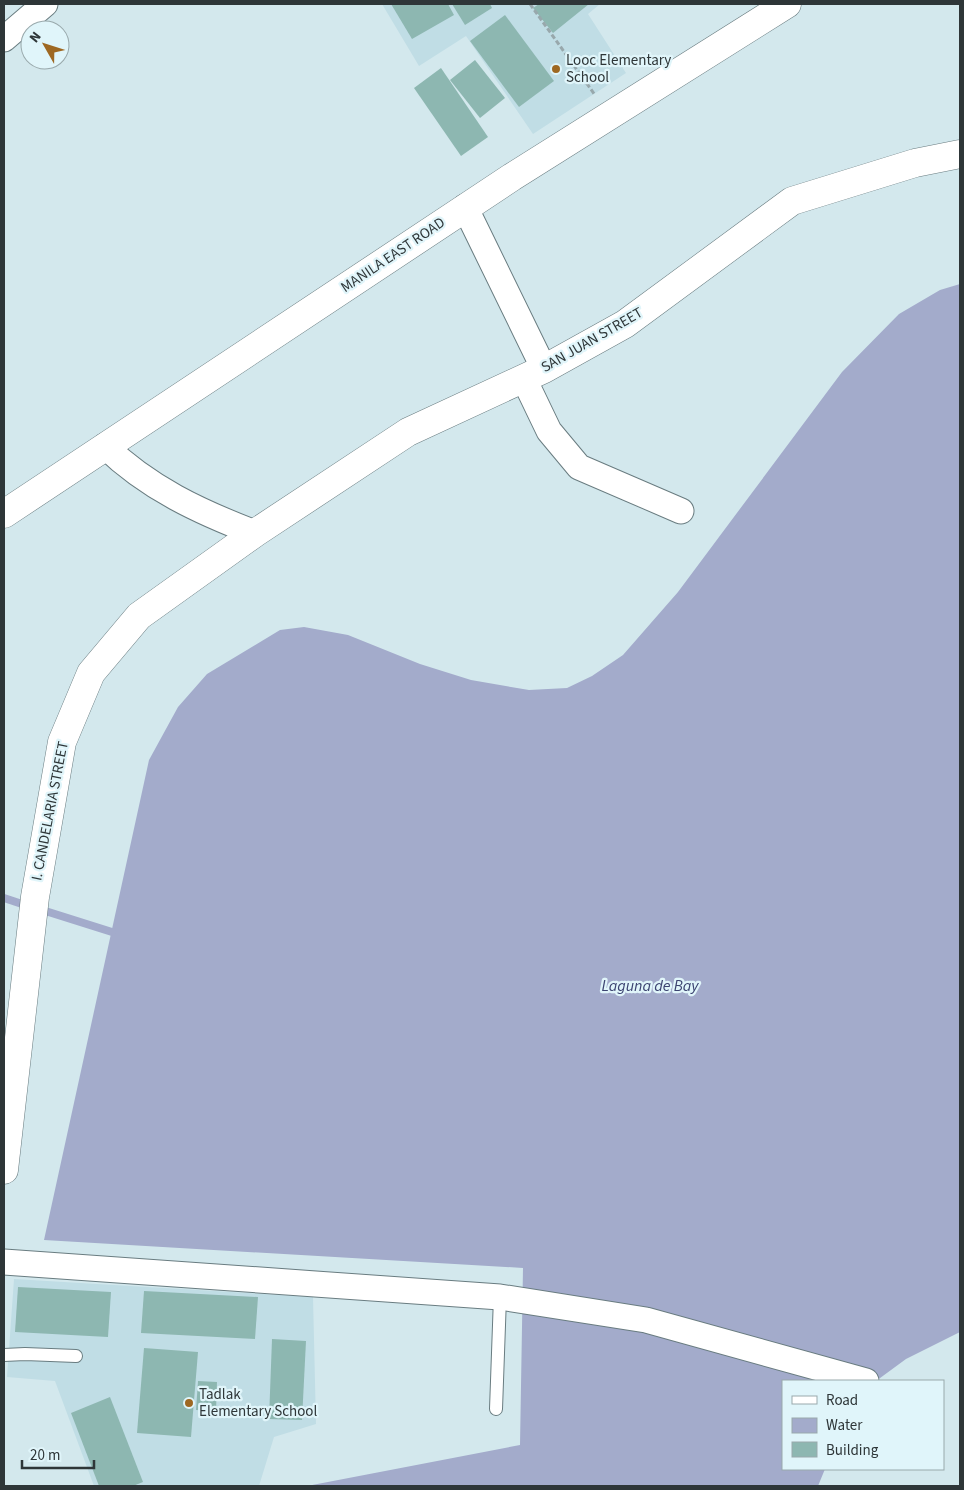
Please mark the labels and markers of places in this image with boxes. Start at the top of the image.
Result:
place label: Looc Elementary School [566,50,671,88]
marker: Looc Elementary School [550,63,562,75]
place label: Tadlak Elementary School [199,1384,317,1422]
marker: Tadlak Elementary School [183,1397,195,1409]

